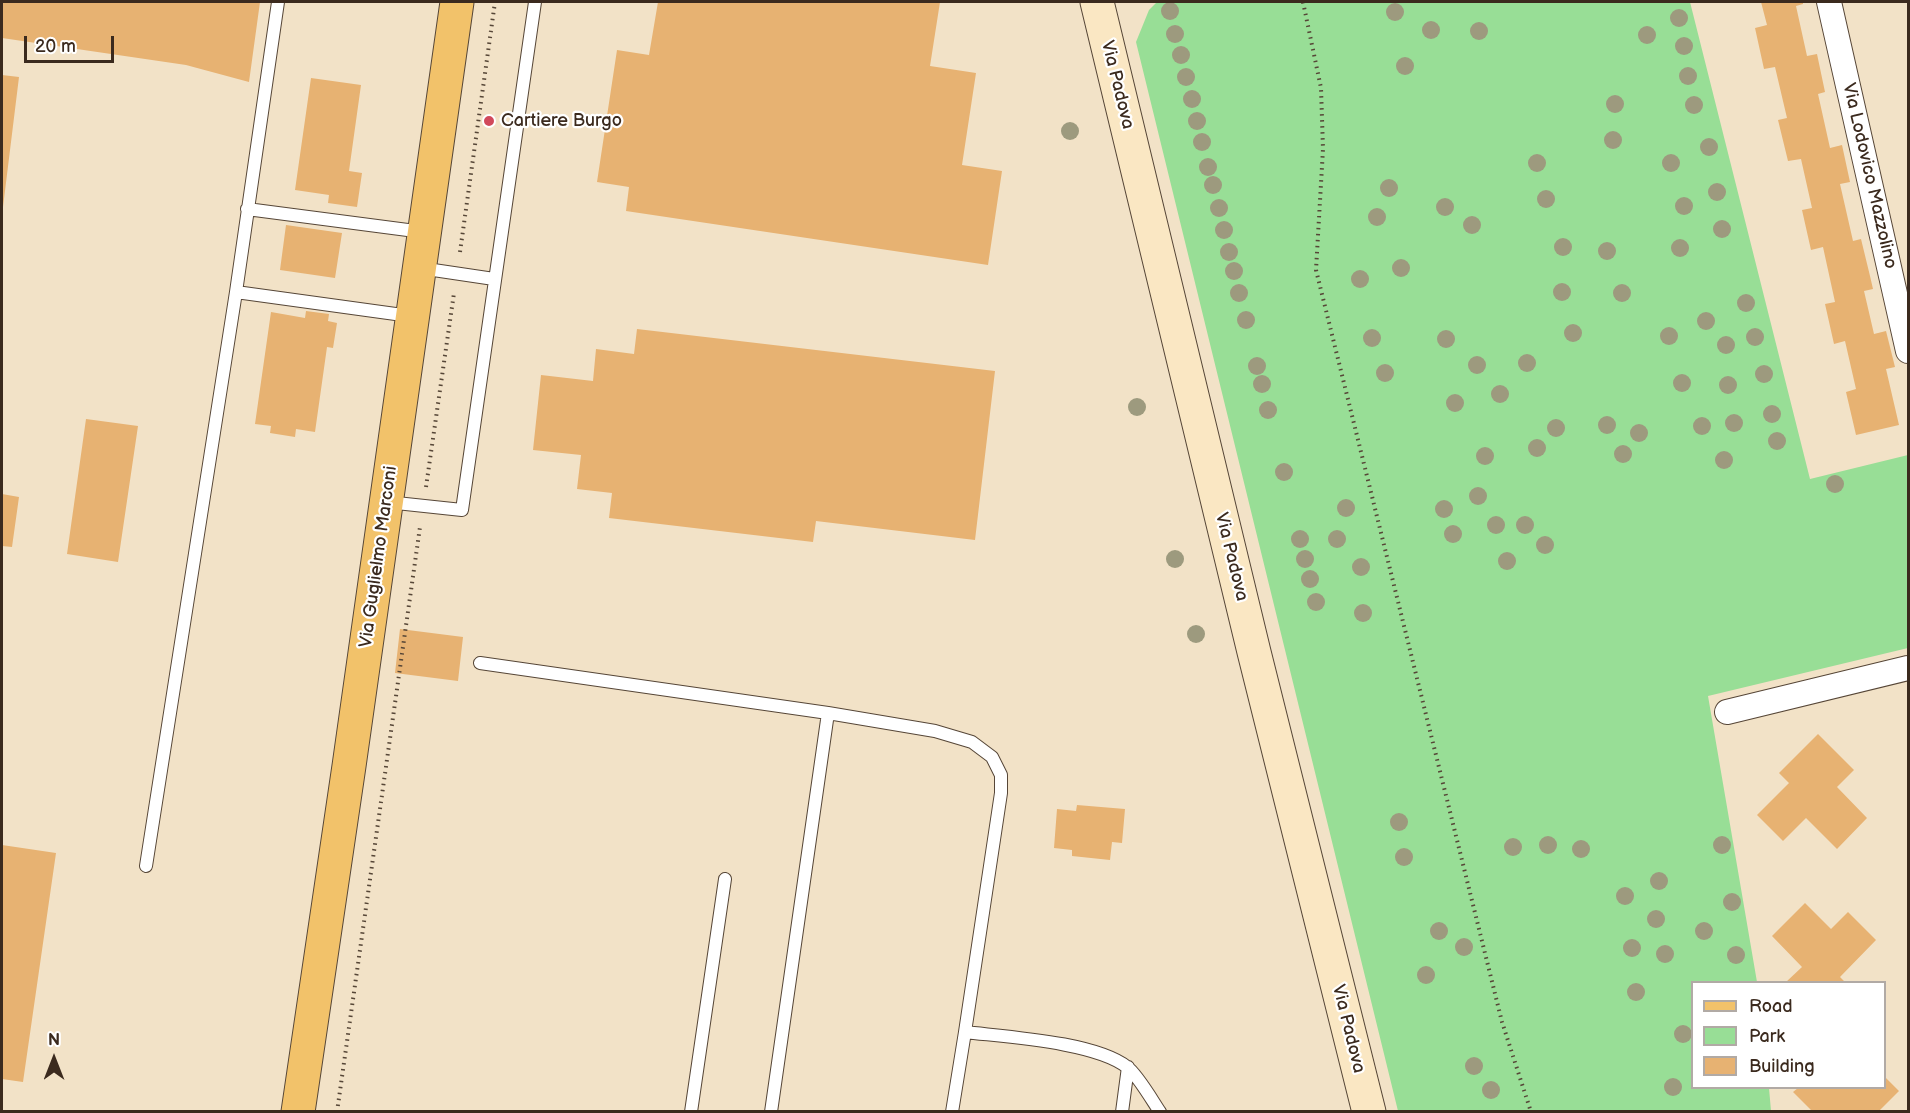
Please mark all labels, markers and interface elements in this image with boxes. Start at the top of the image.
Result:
scale bar [27,24,117,62]
text: 20 m [35,36,76,57]
street label: Via Padova [1096,39,1138,131]
street label: Via Lodovico Mazzolino [1837,81,1901,271]
place label: Cartiere Burgo [501,110,622,132]
marker: Cartiere Burgo [482,114,496,128]
street label: Via Guglielmo Marconi [356,465,402,649]
street label: Via Padova [1210,511,1252,603]
legend [1691,981,1886,1089]
street label: Via Padova [1327,983,1369,1075]
text: Road [1749,996,1793,1017]
text: Park [1749,1026,1785,1047]
north arrow [24,1029,84,1089]
text: N [48,1031,60,1050]
text: Building [1749,1056,1815,1077]

